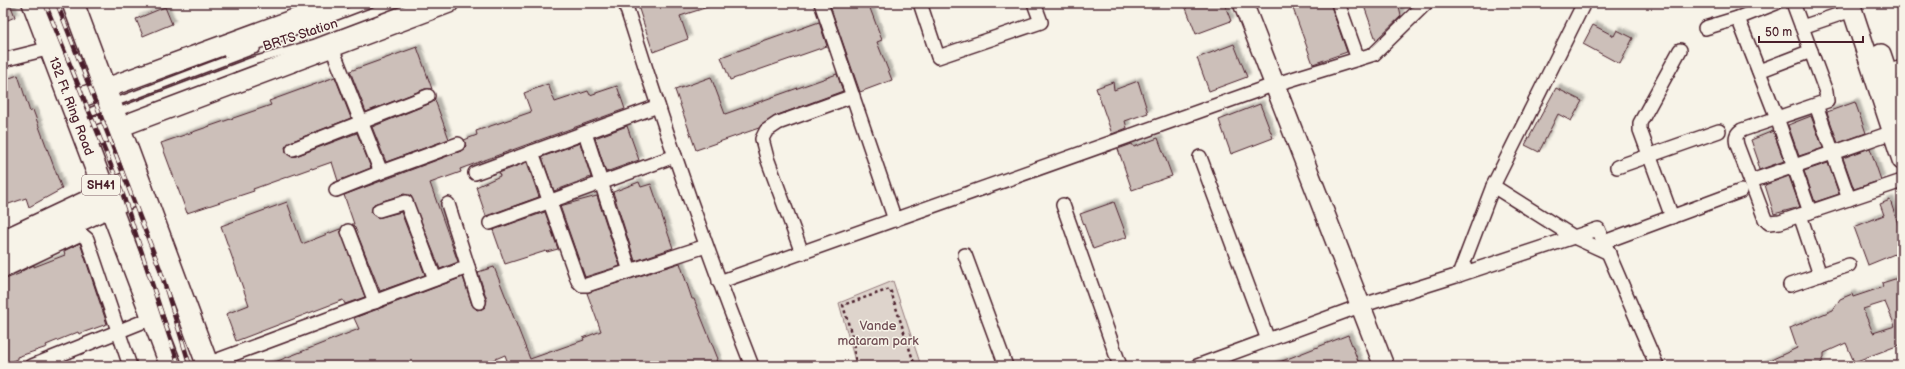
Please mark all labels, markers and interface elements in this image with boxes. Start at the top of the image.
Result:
street label: BRTS Station [261,15,340,55]
scale bar [1759,18,1863,44]
text: 50 m [1765,25,1792,40]
street label: 132 Ft. Ring Road [45,55,97,158]
road number: SH41 [82,175,120,195]
park label: Vande mataram park [837,318,919,349]

